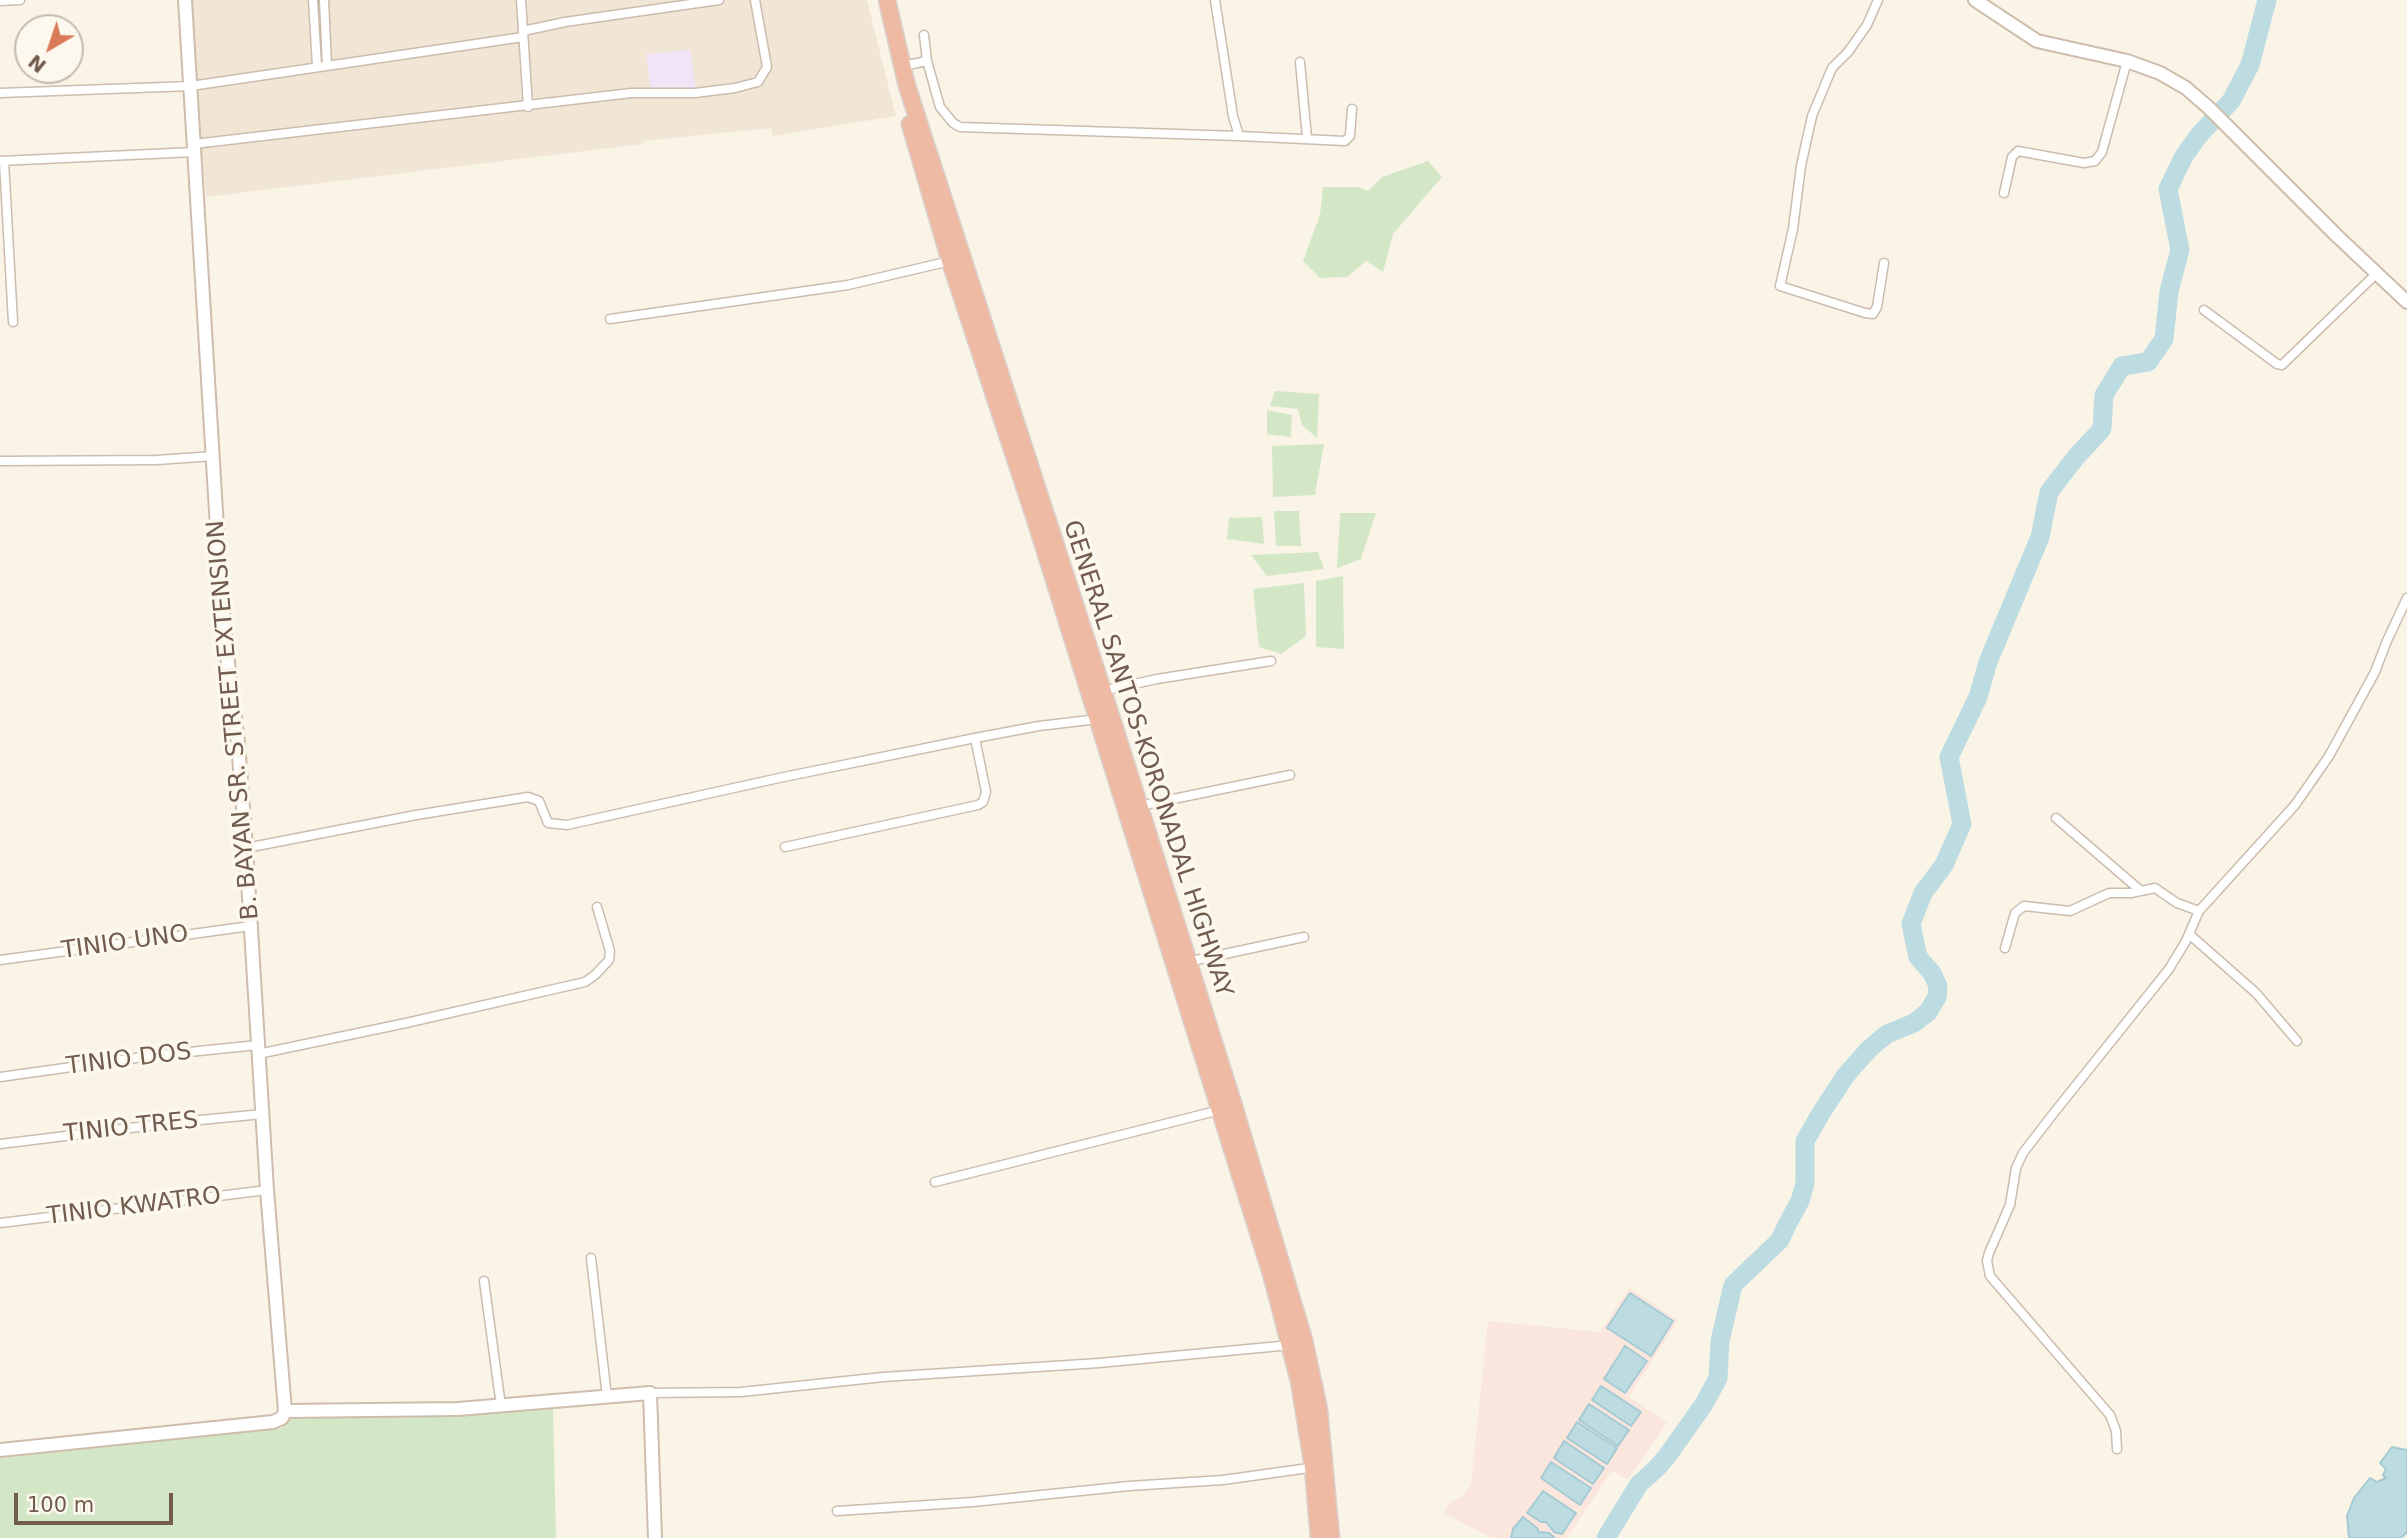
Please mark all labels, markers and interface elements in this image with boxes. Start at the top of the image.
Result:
north arrow [14,14,84,84]
text: N [24,50,50,77]
street label: GENERAL SANTOS-KORONADAL HIGHWAY [1056,517,1238,1001]
street label: B. BAYAN SR. STREET EXTENSION [202,519,266,921]
street label: TINIO UNO [60,920,190,966]
street label: TINIO DOS [65,1038,193,1082]
street label: TINIO TRES [62,1107,200,1149]
street label: TINIO KWATRO [45,1182,223,1232]
scale bar [18,1478,177,1522]
text: 100 m [27,1493,94,1517]

